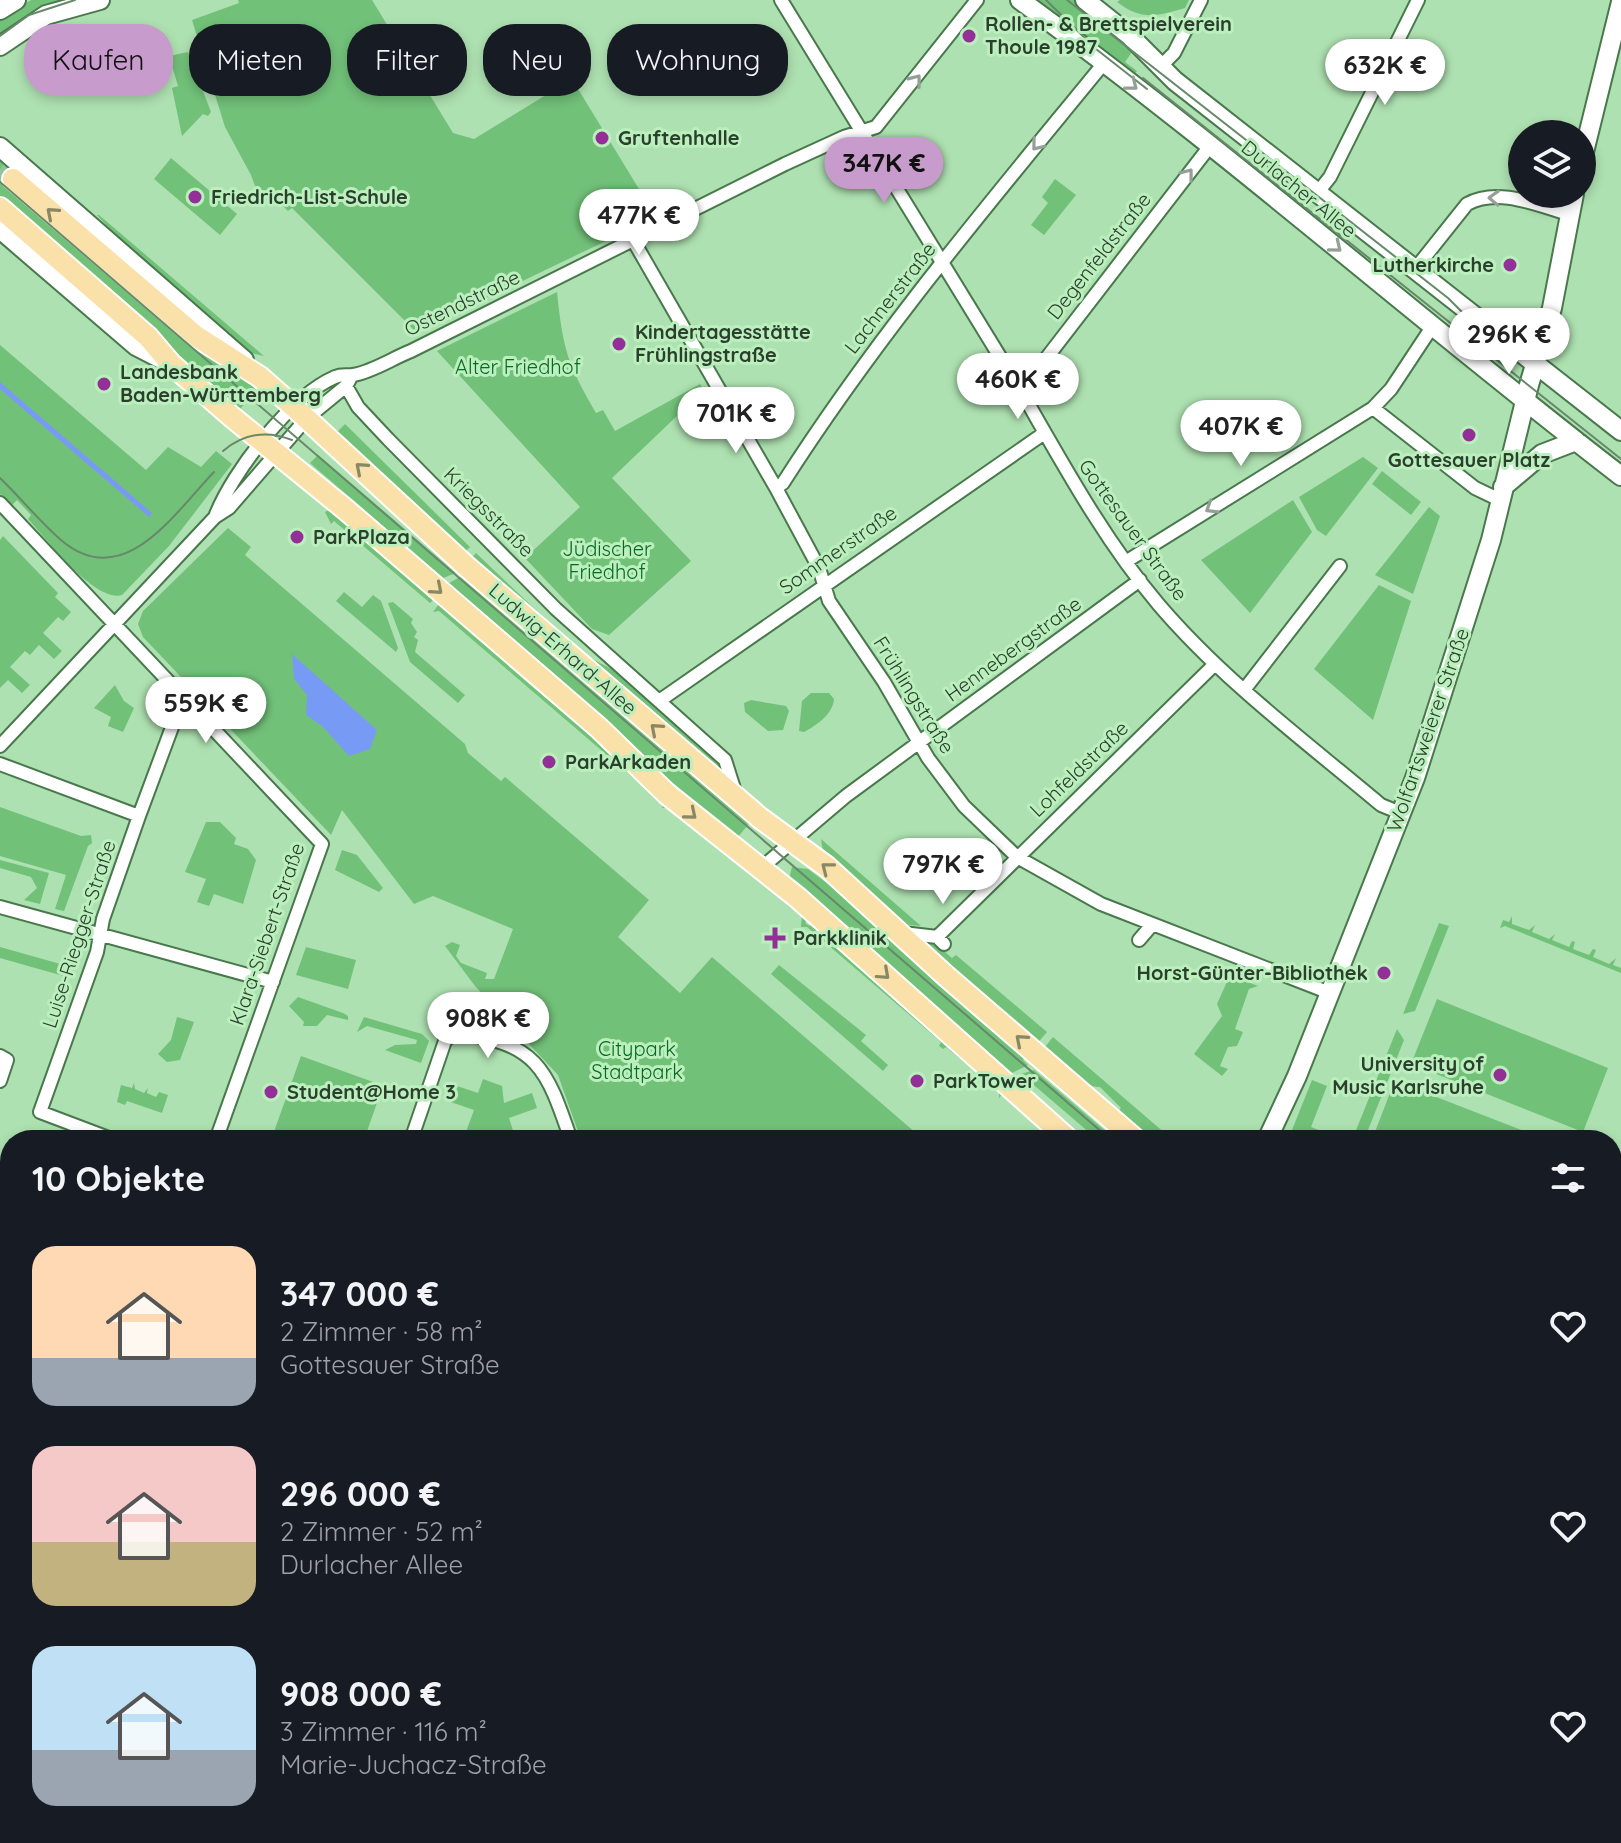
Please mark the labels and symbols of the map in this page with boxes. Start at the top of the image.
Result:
place label: Rollen- & Brettspielverein Thoule 1987 [985,11,1232,59]
marker: Rollen- & Brettspielverein Thoule 1987 [960,27,978,45]
pin: 632K € [1320,39,1450,107]
one-way arrow [906,74,920,89]
one-way arrow [1123,76,1138,90]
place label: Gruftenhalle [618,125,740,150]
marker: Gruftenhalle [593,129,611,147]
street label: Durlacher Allee [1237,135,1362,243]
one-way arrow [1032,136,1047,150]
pin: 347K € [819,137,949,205]
one-way arrow [1178,168,1192,183]
place label: Friedrich-List-Schule [211,184,408,209]
street label: Degenfeldstraße [1041,187,1156,324]
marker: Friedrich-List-Schule [186,188,204,206]
pin: 477K € [574,189,704,257]
one-way arrow [1487,189,1499,206]
one-way arrow [46,208,61,223]
street label: Lachnerstraße [838,237,941,358]
one-way arrow [1327,237,1342,251]
place label: Lutherkirche [1372,252,1494,277]
marker: Lutherkirche [1501,256,1519,274]
street label: Ostendstraße [400,264,524,341]
pin: 296K € [1444,308,1574,376]
place label: Kindertagesstätte Frühlingstraße [635,319,811,367]
marker: Kindertagesstätte Frühlingstraße [610,335,628,353]
pin: 460K € [953,353,1083,421]
park label: Alter Friedhof [455,354,581,379]
place label: Landesbank Baden-Württemberg [120,359,321,407]
marker: Landesbank Baden-Württemberg [95,375,113,393]
pin: 701K € [671,387,801,455]
pin: 407K € [1176,400,1306,468]
marker: Gottesauer Platz [1460,426,1478,444]
place label: Gottesauer Platz [1388,447,1550,472]
street label: Gottesauer Straße [1074,454,1193,605]
street label: Kriegsstraße [439,461,540,562]
one-way arrow [355,463,370,477]
one-way arrow [1205,499,1220,514]
street label: Sommerstraße [774,500,901,599]
place label: ParkPlaza [313,524,410,549]
marker: ParkPlaza [288,528,306,546]
park label: Jüdischer Friedhof [562,536,652,584]
street label: Ludwig-Erhard-Allee [484,578,642,720]
one-way arrow [428,579,443,593]
street label: Hennebergstraße [940,591,1086,706]
street label: Wolfartsweierer Straße [1381,625,1474,835]
street label: Frühlingstraße [868,632,960,758]
pin: 559K € [141,677,271,745]
street label: Lohfeldstraße [1024,715,1133,822]
one-way arrow [651,724,665,739]
place label: ParkArkaden [565,749,691,774]
marker: ParkArkaden [540,753,558,771]
one-way arrow [682,804,696,819]
street label: Luise-Riegger-Straße [36,837,121,1031]
pin: 797K € [878,838,1008,906]
street label: Klara-Siebert-Straße [224,839,309,1028]
one-way arrow [821,863,836,877]
place label: Parkklinik [793,925,887,950]
marker: Parkklinik [764,927,786,949]
place label: Horst-Günter-Bibliothek [1137,960,1368,985]
one-way arrow [874,964,889,978]
marker: Horst-Günter-Bibliothek [1375,964,1393,982]
pin: 908K € [423,992,553,1060]
park label: Citypark Stadtpark [591,1036,683,1084]
one-way arrow [1015,1036,1030,1050]
place label: University of Music Karlsruhe [1332,1051,1484,1099]
marker: University of Music Karlsruhe [1491,1066,1509,1084]
place label: ParkTower [933,1068,1036,1093]
marker: ParkTower [908,1072,926,1090]
place label: Student@Home 3 [287,1079,456,1104]
marker: Student@Home 3 [262,1083,280,1101]

